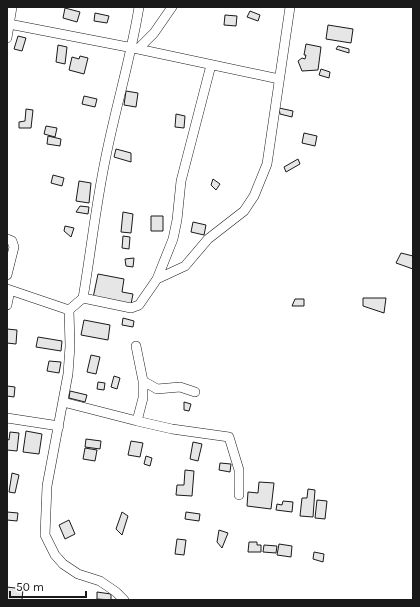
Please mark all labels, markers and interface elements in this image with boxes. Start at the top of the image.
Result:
scale bar [10,573,86,599]
text: 50 m [16,580,44,594]

